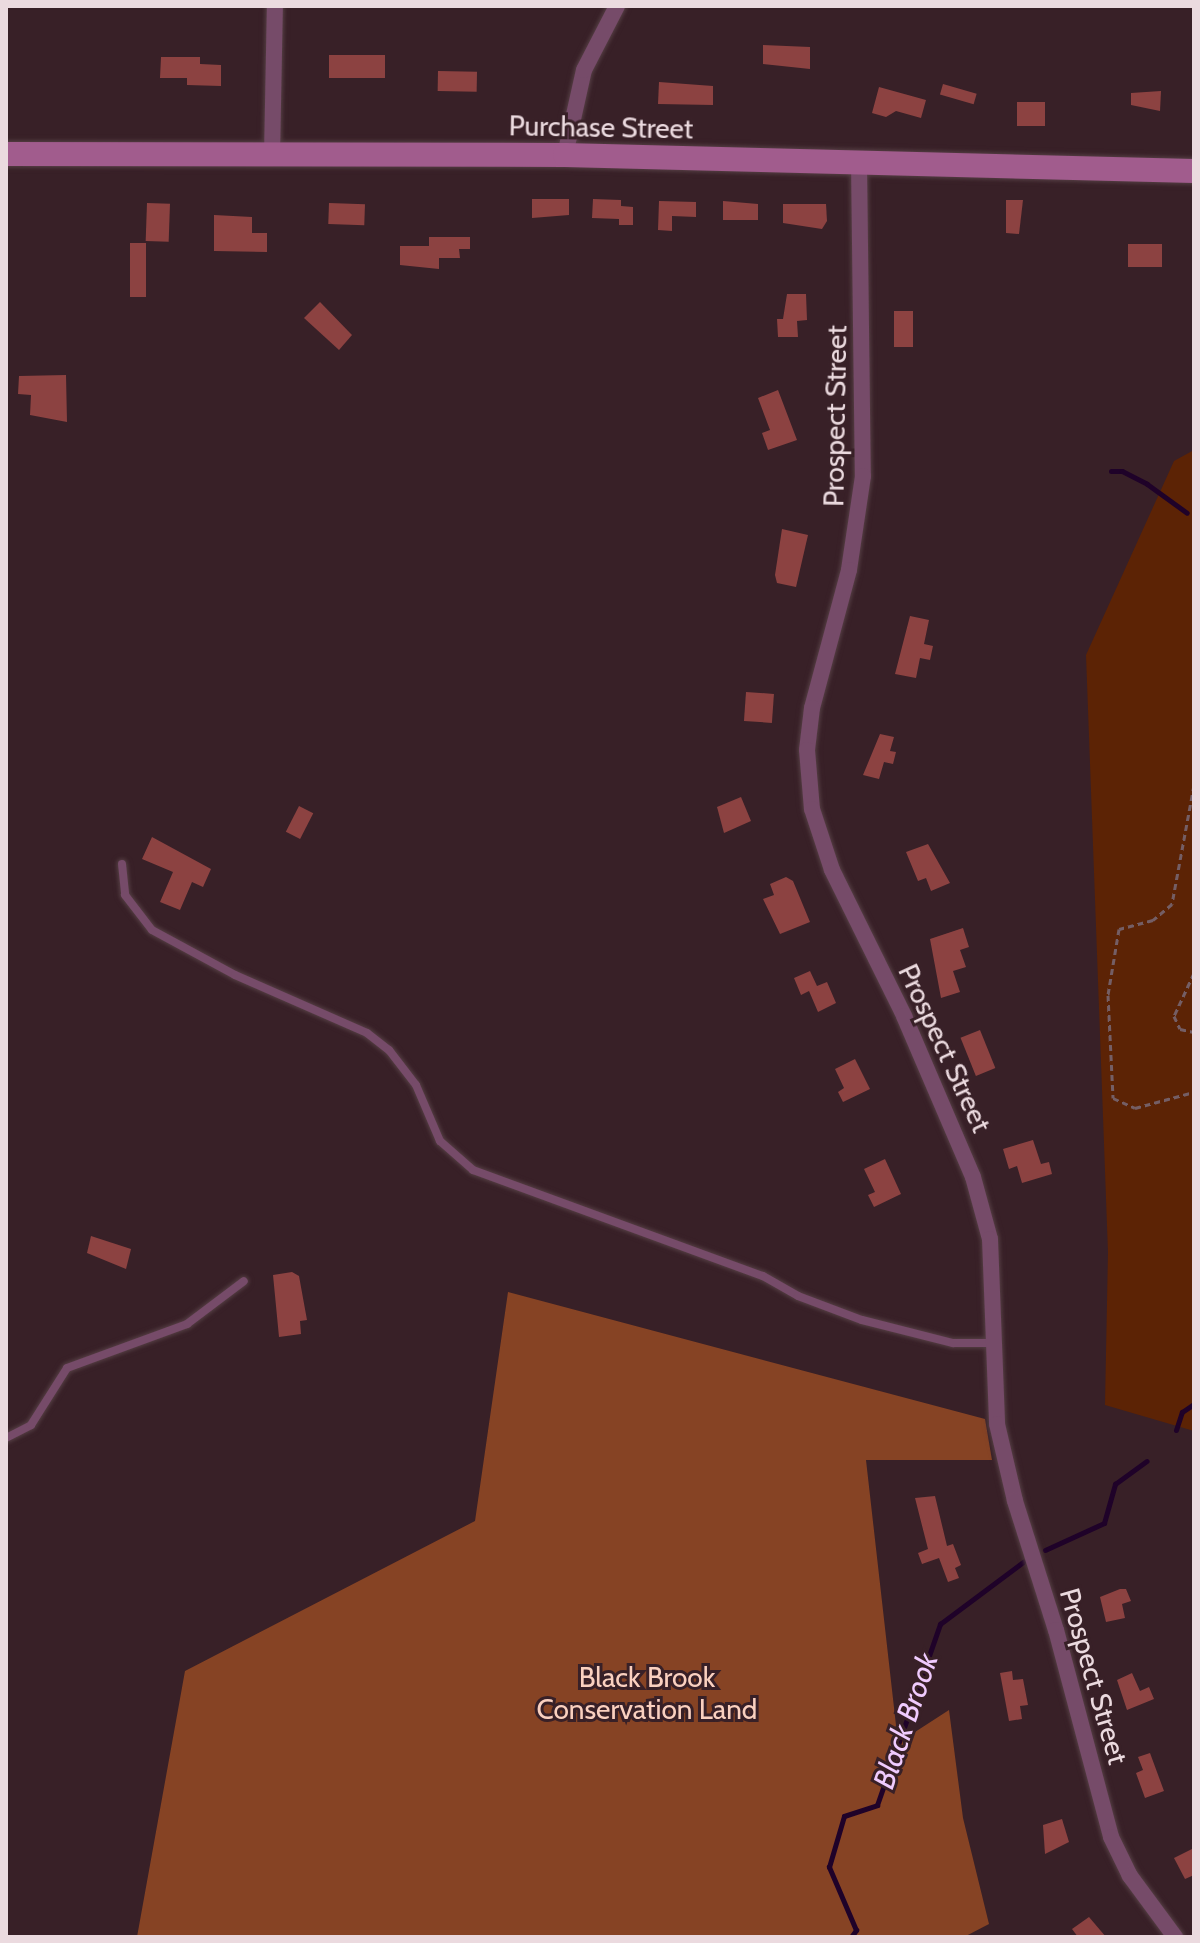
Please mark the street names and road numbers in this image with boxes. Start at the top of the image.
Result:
street label: Purchase Street [508,109,694,145]
street label: Prospect Street [817,325,853,507]
street label: Prospect Street [891,959,999,1137]
street label: Prospect Street [1053,1584,1135,1768]

